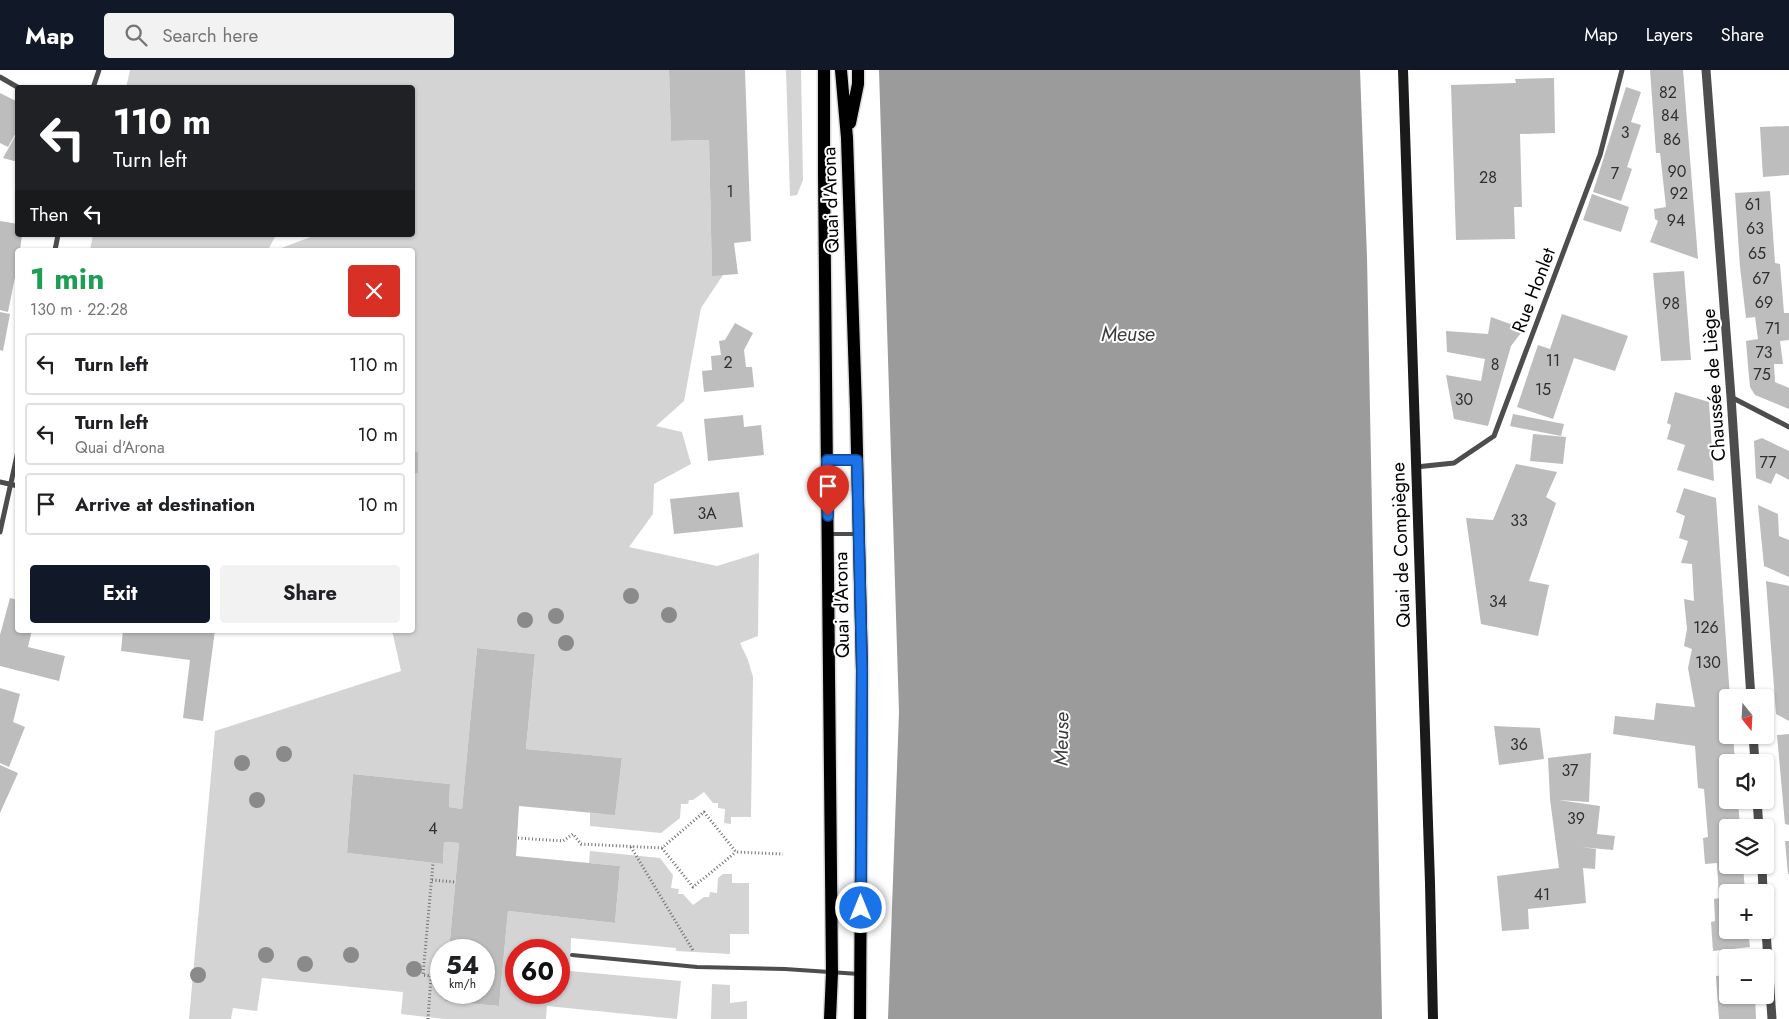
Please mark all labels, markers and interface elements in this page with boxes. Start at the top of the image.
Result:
search box [104,13,454,58]
text: Map [25,18,74,53]
icon: search [122,21,150,49]
text: Search here [162,22,258,49]
text: Map [1584,22,1618,48]
text: Layers [1646,22,1693,48]
text: Share [1721,22,1764,48]
house number: 82 [1659,81,1677,104]
text: 110 m [113,97,211,147]
house number: 84 [1661,104,1679,127]
icon: left [30,105,95,170]
house number: 3 [1621,121,1630,144]
house number: 86 [1663,128,1681,151]
text: Turn left [113,143,187,175]
street label: Quai d'Arona [815,146,846,254]
house number: 90 [1668,160,1686,183]
house number: 7 [1611,162,1620,185]
house number: 28 [1479,166,1497,189]
house number: 1 [726,180,734,203]
house number: 92 [1670,182,1688,205]
house number: 61 [1745,193,1761,216]
icon: left [79,200,107,228]
text: Then [30,201,69,228]
house number: 94 [1667,209,1685,232]
house number: 63 [1746,217,1764,240]
house number: 65 [1748,242,1766,265]
street label: Rue Honlet [1505,244,1562,336]
text: 1 min [30,257,104,300]
button: close [348,265,400,317]
house number: 67 [1752,267,1770,290]
house number: 69 [1755,291,1773,314]
house number: 98 [1662,292,1680,315]
text: 130 m · 22:28 [30,298,128,321]
street label: Chaussée de Liège [1695,308,1732,462]
house number: 71 [1765,317,1781,340]
water label: Meuse [1101,320,1155,349]
house number: 73 [1755,341,1773,364]
house number: 11 [1546,349,1560,372]
icon: left [32,350,60,378]
text: Turn left [75,351,148,378]
text: 110 m [349,351,398,378]
house number: 2 [723,351,733,374]
house number: 8 [1491,353,1499,376]
house number: 75 [1753,363,1771,386]
house number: 15 [1535,378,1551,401]
house number: 30 [1455,388,1473,411]
text: Turn left [75,409,148,436]
icon: left [32,420,60,448]
text: 10 m [358,421,398,448]
text: Quai d'Arona [75,436,165,459]
house number: 77 [1760,451,1777,474]
street label: Quai de Compiègne [1384,462,1417,628]
pin [807,465,849,516]
icon: arrive [814,472,842,500]
icon: arrive [32,490,60,518]
text: Arrive at destination [75,491,255,518]
text: 10 m [358,491,398,518]
house number: 3A [697,502,717,525]
house number: 33 [1510,509,1528,532]
street label: Quai d'Arona [827,552,856,658]
button: Exit [30,565,210,623]
button: Share [220,565,400,623]
house number: 34 [1489,590,1507,613]
house number: 126 [1693,616,1719,639]
house number: 130 [1695,651,1721,674]
north arrow [1719,689,1774,744]
map controls [1719,689,1774,1004]
water label: Meuse [1047,712,1076,766]
house number: 36 [1510,733,1528,756]
button: sound [1719,754,1774,809]
house number: 37 [1562,759,1579,782]
house number: 39 [1567,807,1585,830]
house number: 4 [428,817,438,840]
button: layers [1719,819,1774,874]
position arrow [834,881,886,933]
house number: 41 [1534,883,1550,906]
button: + [1719,884,1774,939]
speed limit sign: 60 [505,939,570,1004]
text: 54 [446,947,479,983]
button: − [1719,949,1774,1004]
text: km/h [449,975,476,993]

